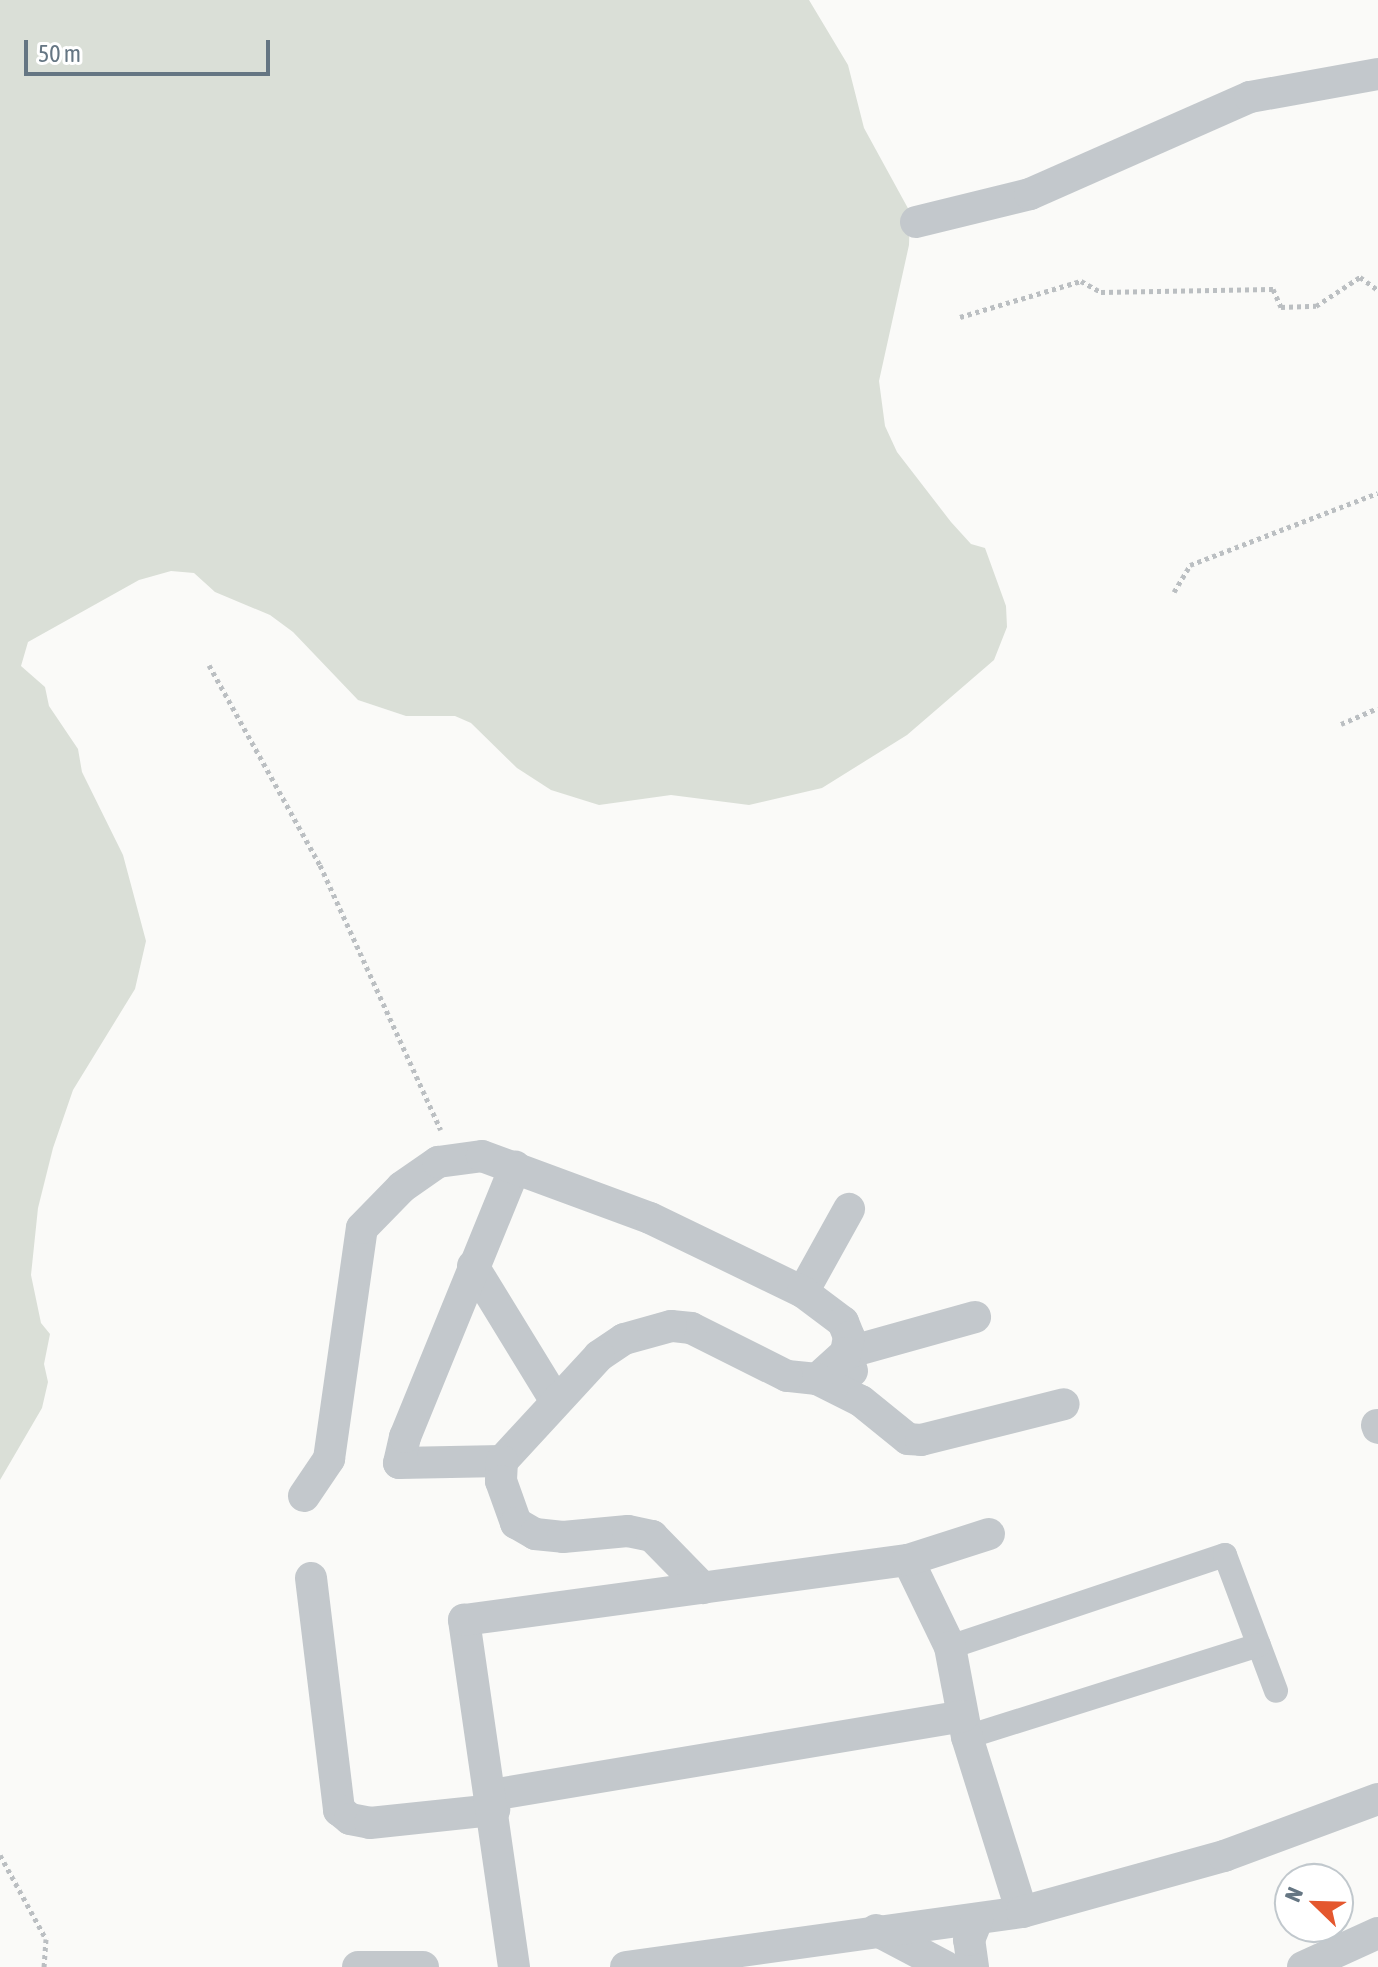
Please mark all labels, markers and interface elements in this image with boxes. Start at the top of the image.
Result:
scale bar [28,24,274,74]
text: 50 m [38,40,81,67]
north arrow [1274,1863,1354,1943]
text: N [1279,1883,1308,1905]

